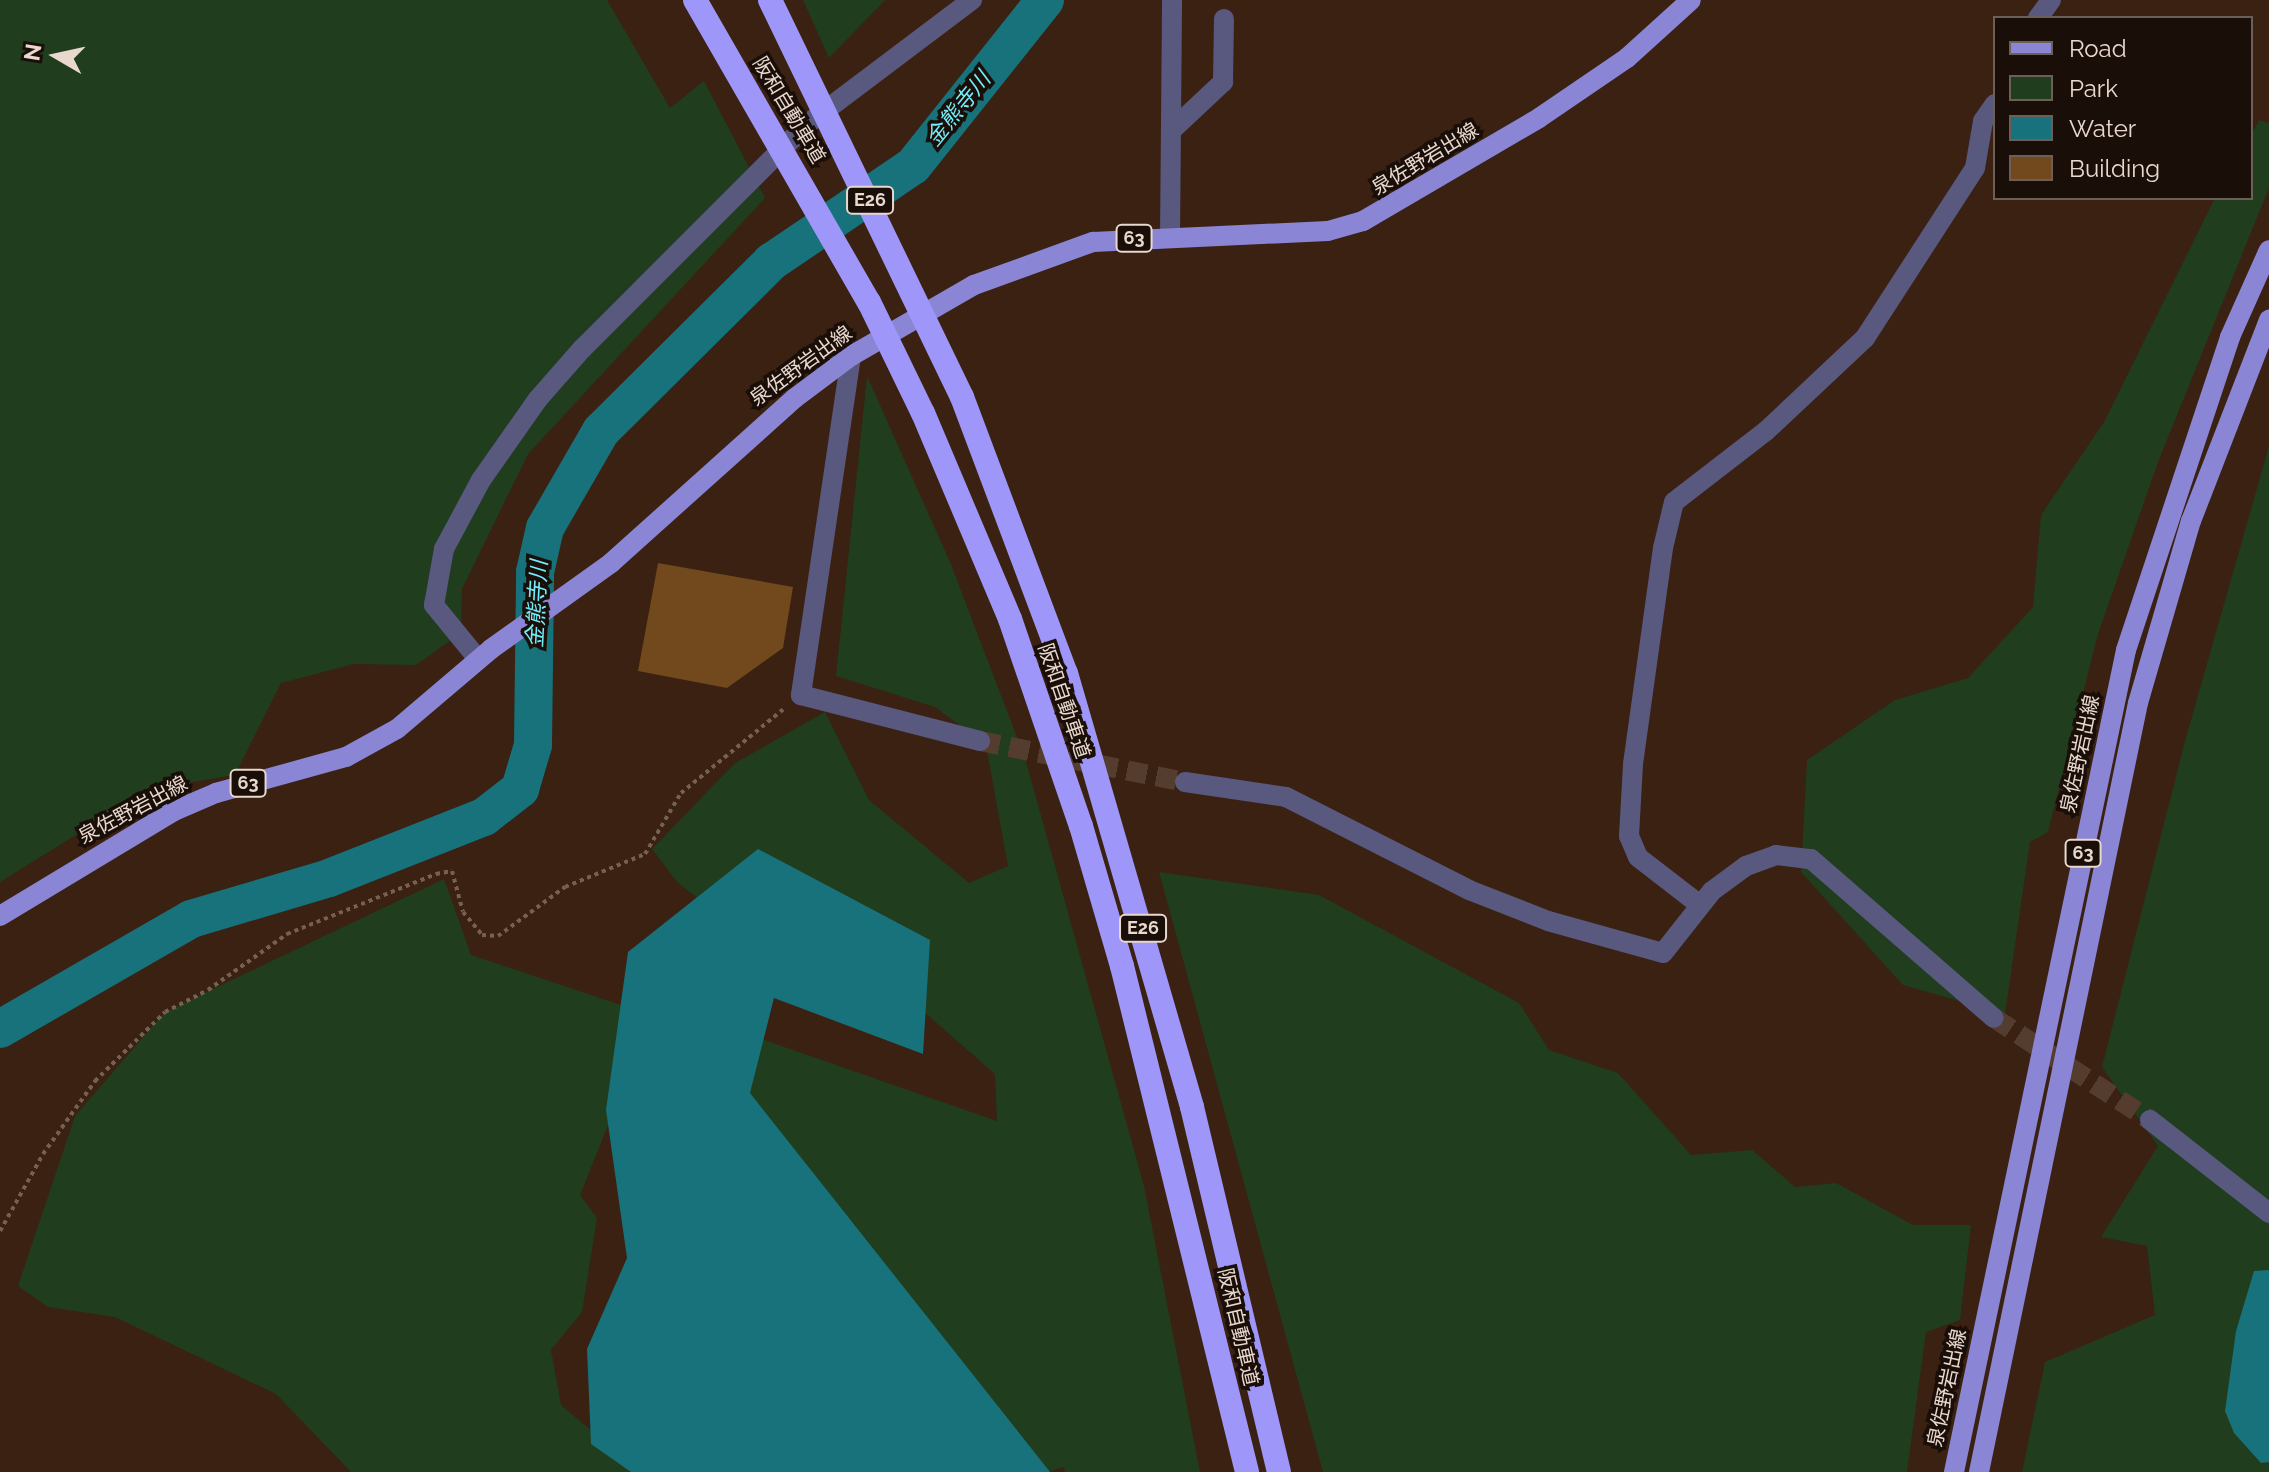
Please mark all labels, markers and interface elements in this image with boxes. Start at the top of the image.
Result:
north arrow [16,16,96,96]
legend [1993,16,2253,200]
text: Road [2069,34,2127,63]
text: N [18,42,46,63]
street label: 阪和自動車道 [748,52,830,168]
water label: 金熊寺川 [920,66,996,152]
text: Park [2069,74,2118,103]
text: Water [2069,114,2136,143]
street label: 泉佐野岩出線 [1367,118,1483,200]
text: Building [2069,154,2160,183]
road number: E26 [846,186,894,214]
road number: 63 [1114,224,1154,252]
street label: 泉佐野岩出線 [745,321,857,411]
water label: 金熊寺川 [522,559,552,649]
street label: 阪和自動車道 [1033,640,1095,762]
street label: 泉佐野岩出線 [2056,693,2104,815]
road number: 63 [228,769,268,797]
street label: 泉佐野岩出線 [74,771,192,849]
road number: 63 [2063,839,2103,867]
road number: E26 [1119,914,1167,942]
street label: 阪和自動車道 [1213,1266,1263,1388]
street label: 泉佐野岩出線 [1923,1327,1971,1449]

